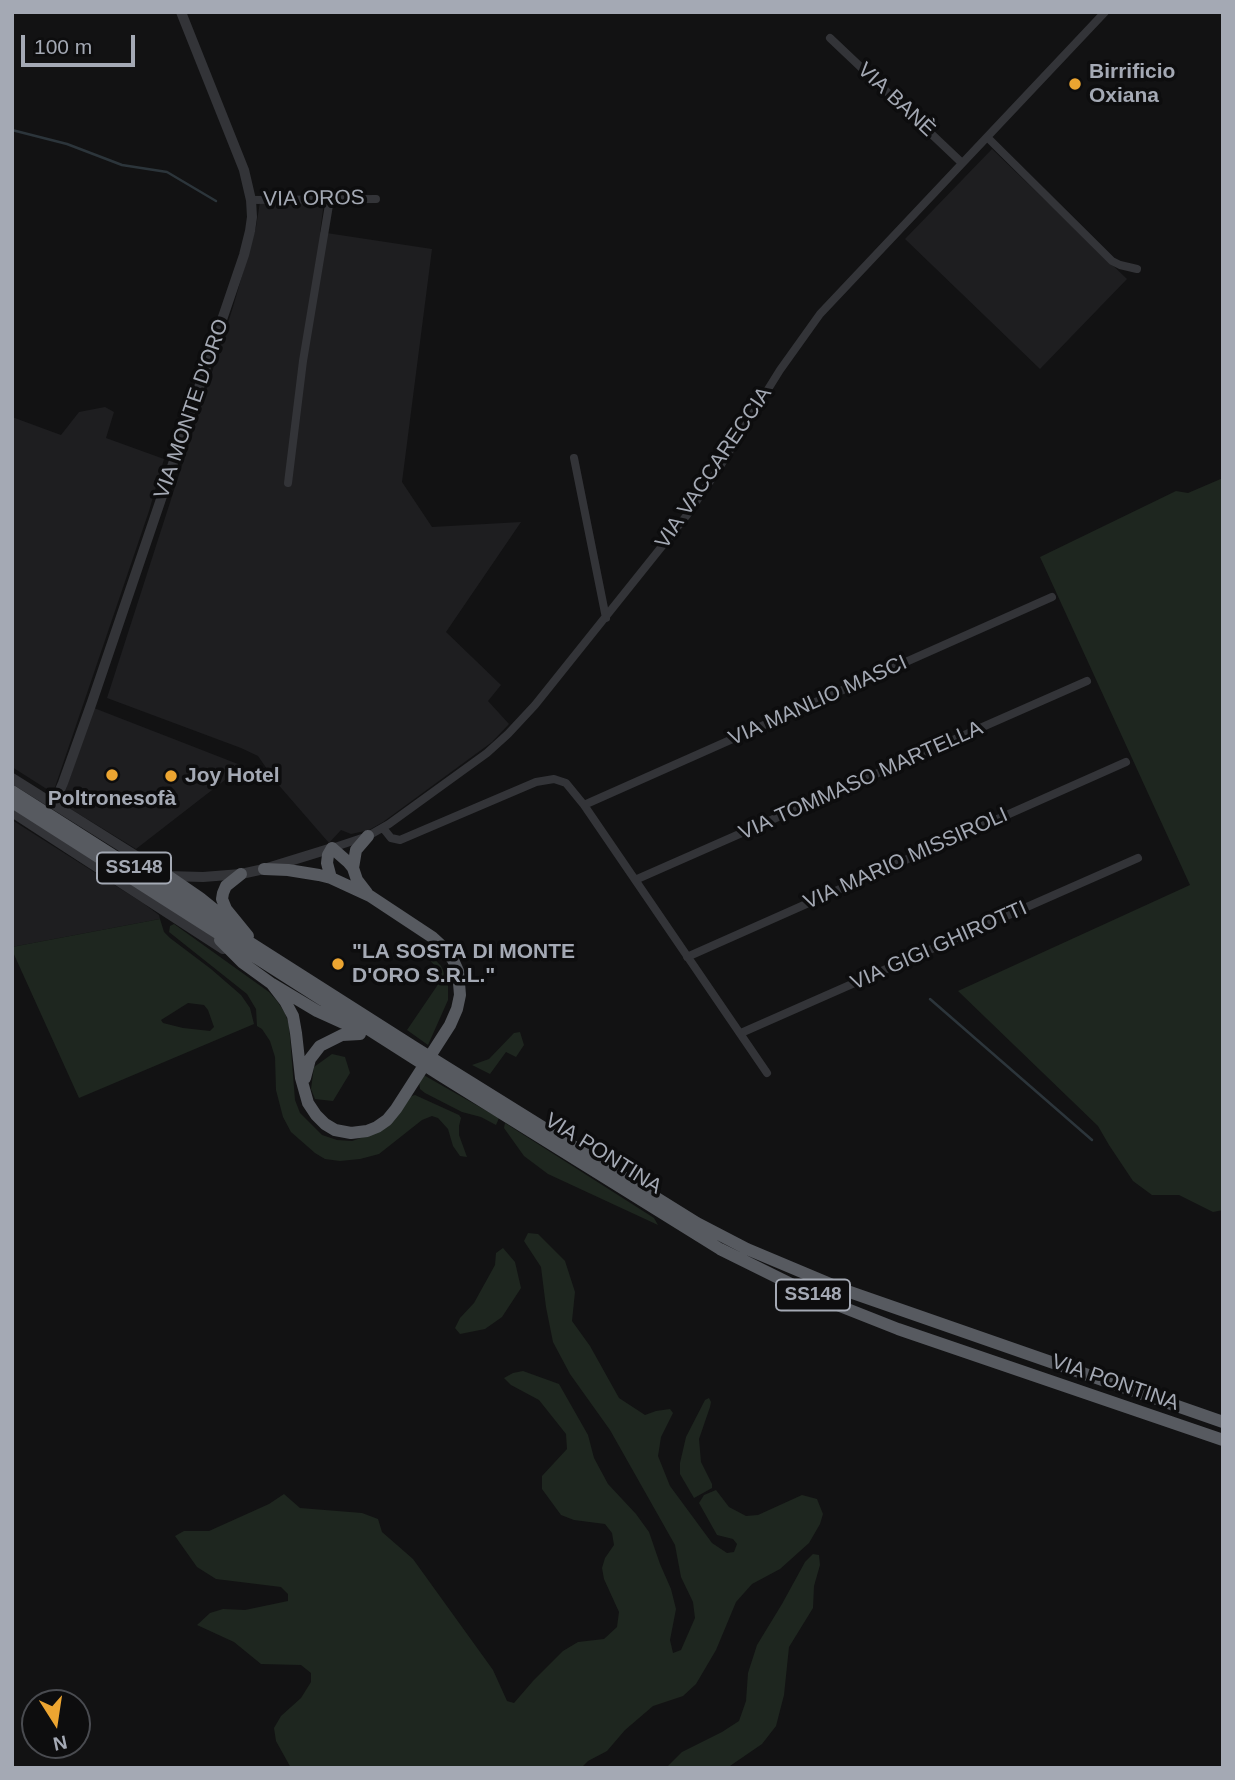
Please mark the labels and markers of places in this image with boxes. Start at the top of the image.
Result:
place label: Birrificio Oxiana [1089,59,1175,109]
marker: Birrificio Oxiana [1067,76,1083,92]
place label: Joy Hotel [185,763,280,789]
marker: Poltronesofà [104,767,120,783]
marker: Joy Hotel [163,768,179,784]
place label: Poltronesofà [48,786,176,812]
place label: "LA SOSTA DI MONTE D'ORO S.R.L." [352,939,575,989]
marker: "LA SOSTA DI MONTE D'ORO S.R.L." [330,956,346,972]

